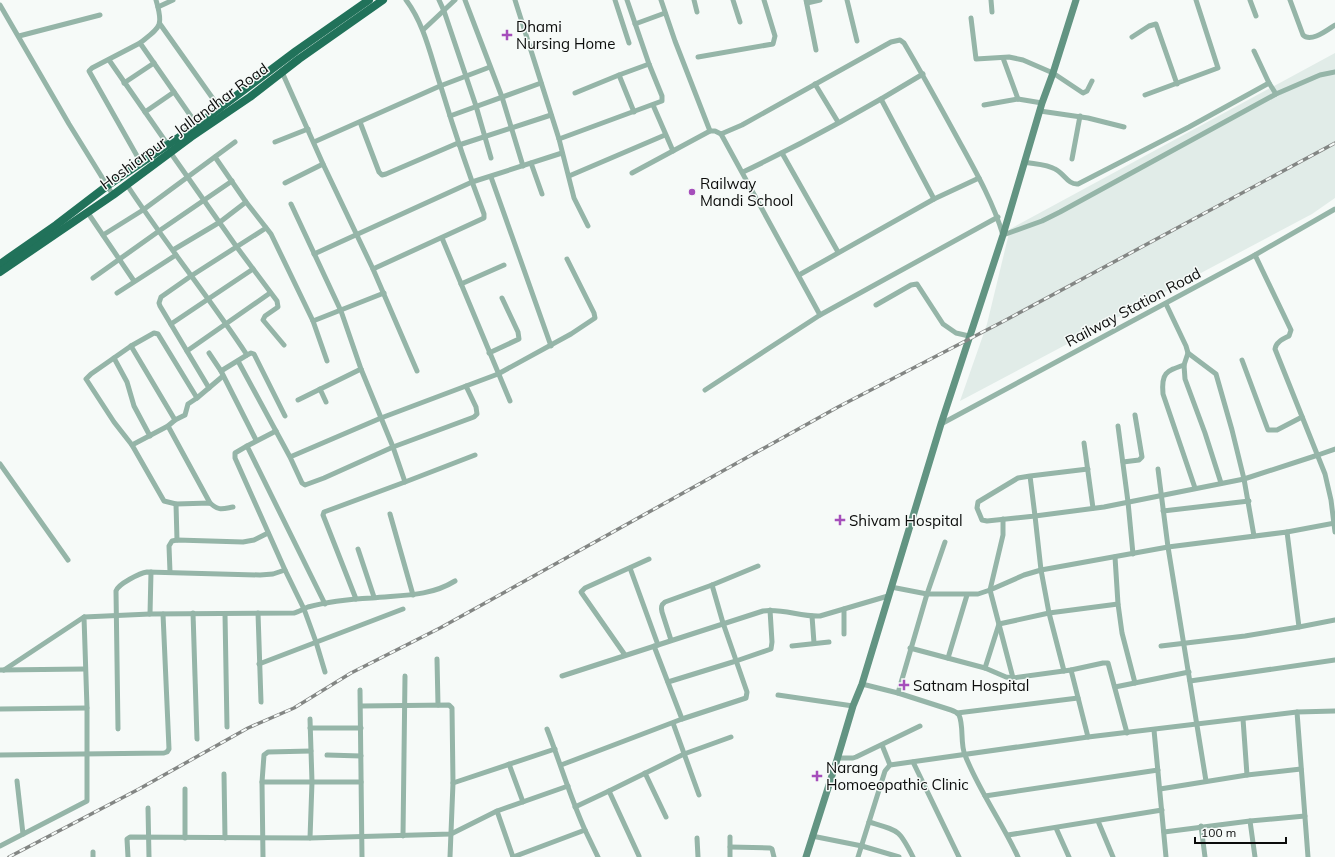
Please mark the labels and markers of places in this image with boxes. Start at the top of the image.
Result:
place label: Dhami Nursing Home [516,17,615,53]
marker: Dhami Nursing Home [501,29,513,41]
place label: Railway Mandi School [700,174,793,210]
marker: Railway Mandi School [687,187,697,197]
place label: Shivam Hospital [849,511,963,530]
marker: Shivam Hospital [834,514,846,526]
place label: Satnam Hospital [913,676,1029,695]
marker: Satnam Hospital [898,679,910,691]
place label: Narang Homoeopathic Clinic [826,758,969,794]
marker: Narang Homoeopathic Clinic [811,770,823,782]

